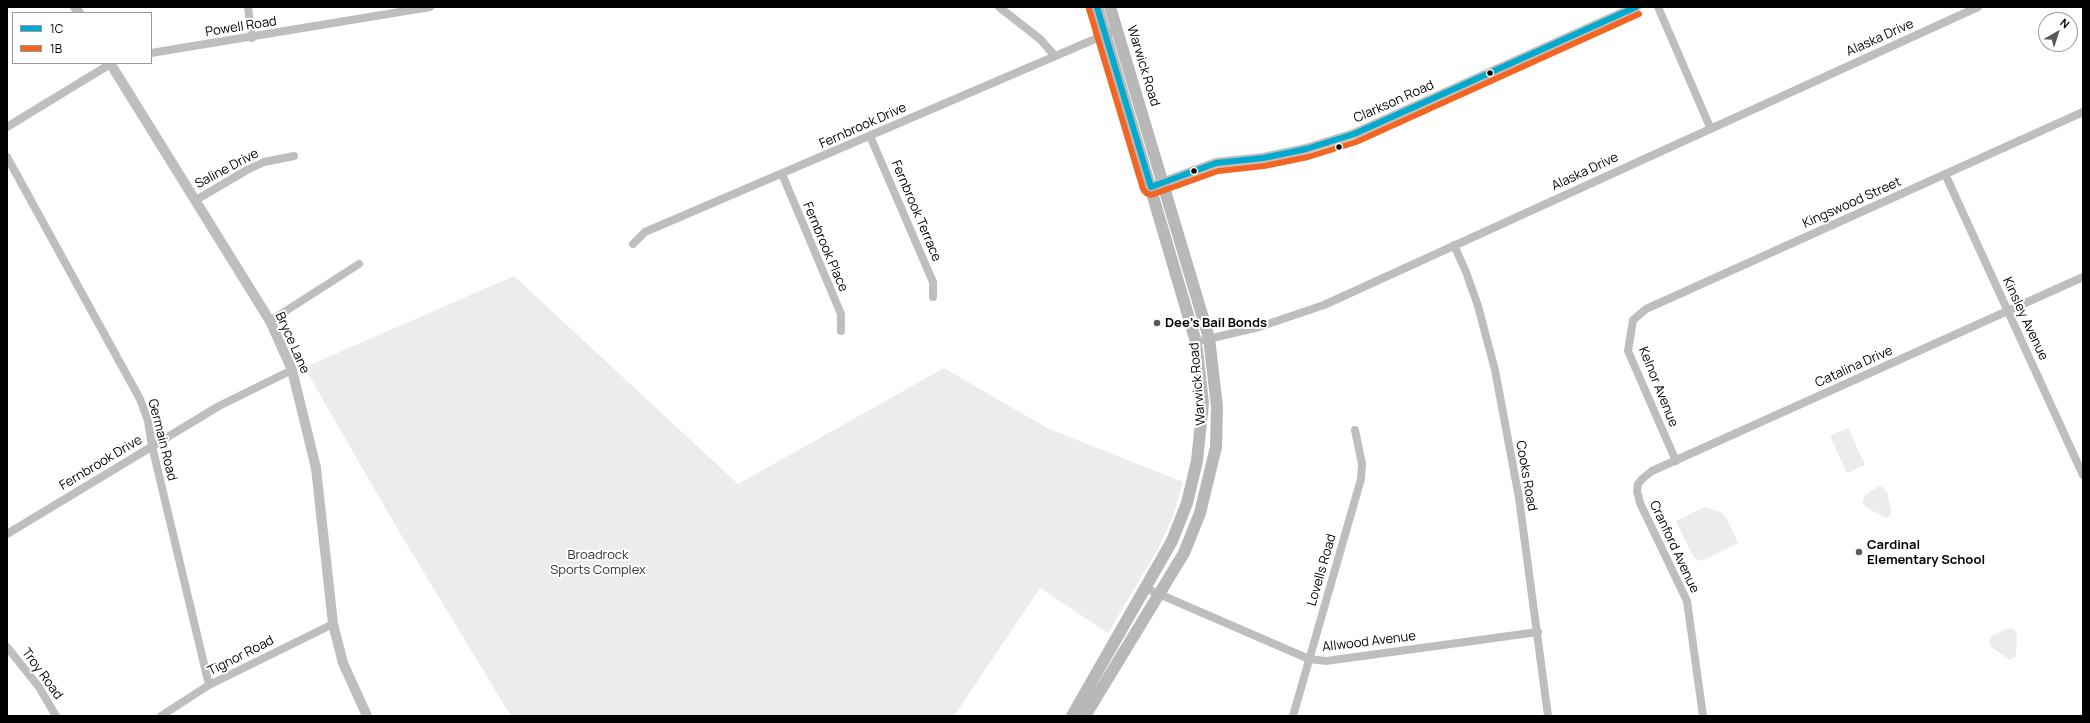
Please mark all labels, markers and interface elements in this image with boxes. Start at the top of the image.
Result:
legend [12,12,152,64]
north arrow [2038,12,2078,52]
street label: Powell Road [204,14,278,40]
text: N [2057,15,2073,31]
street label: Alaska Drive [1844,16,1916,60]
text: 1C [50,20,63,37]
street label: Warwick Road [1123,24,1163,108]
text: 1B [50,40,62,57]
unlabelled marker [1485,68,1495,78]
street label: Clarkson Road [1351,77,1437,127]
street label: Fernbrook Drive [817,100,909,152]
unlabelled marker [1334,142,1344,152]
street label: Saline Drive [193,146,261,192]
street label: Alaska Drive [1549,150,1621,194]
street label: Fernbrook Terrace [888,158,944,264]
unlabelled marker [1189,166,1199,176]
street label: Kingswood Street [1800,174,1904,232]
street label: Fernbrook Place [799,200,851,294]
street label: Kinsley Avenue [1999,275,2051,363]
street label: Bryce Lane [272,310,312,376]
place label: Dee’s Bail Bonds [1165,315,1267,331]
marker: Dee’s Bail Bonds [1152,318,1162,328]
street label: Warwick Road [1187,342,1209,426]
street label: Catalina Drive [1813,343,1895,391]
street label: Kelnor Avenue [1635,345,1681,429]
street label: Germain Road [144,397,180,483]
street label: Fernbrook Drive [57,432,145,494]
street label: Cooks Road [1512,440,1540,512]
street label: Cranford Avenue [1646,498,1702,596]
street label: Lovells Road [1304,532,1340,608]
place label: Cardinal Elementary School [1867,537,1985,568]
park label: Broadrock Sports Complex [550,547,646,578]
marker: Cardinal Elementary School [1854,547,1864,557]
street label: Allwood Avenue [1321,629,1417,655]
street label: Tignor Road [205,633,277,679]
street label: Troy Road [18,645,66,703]

